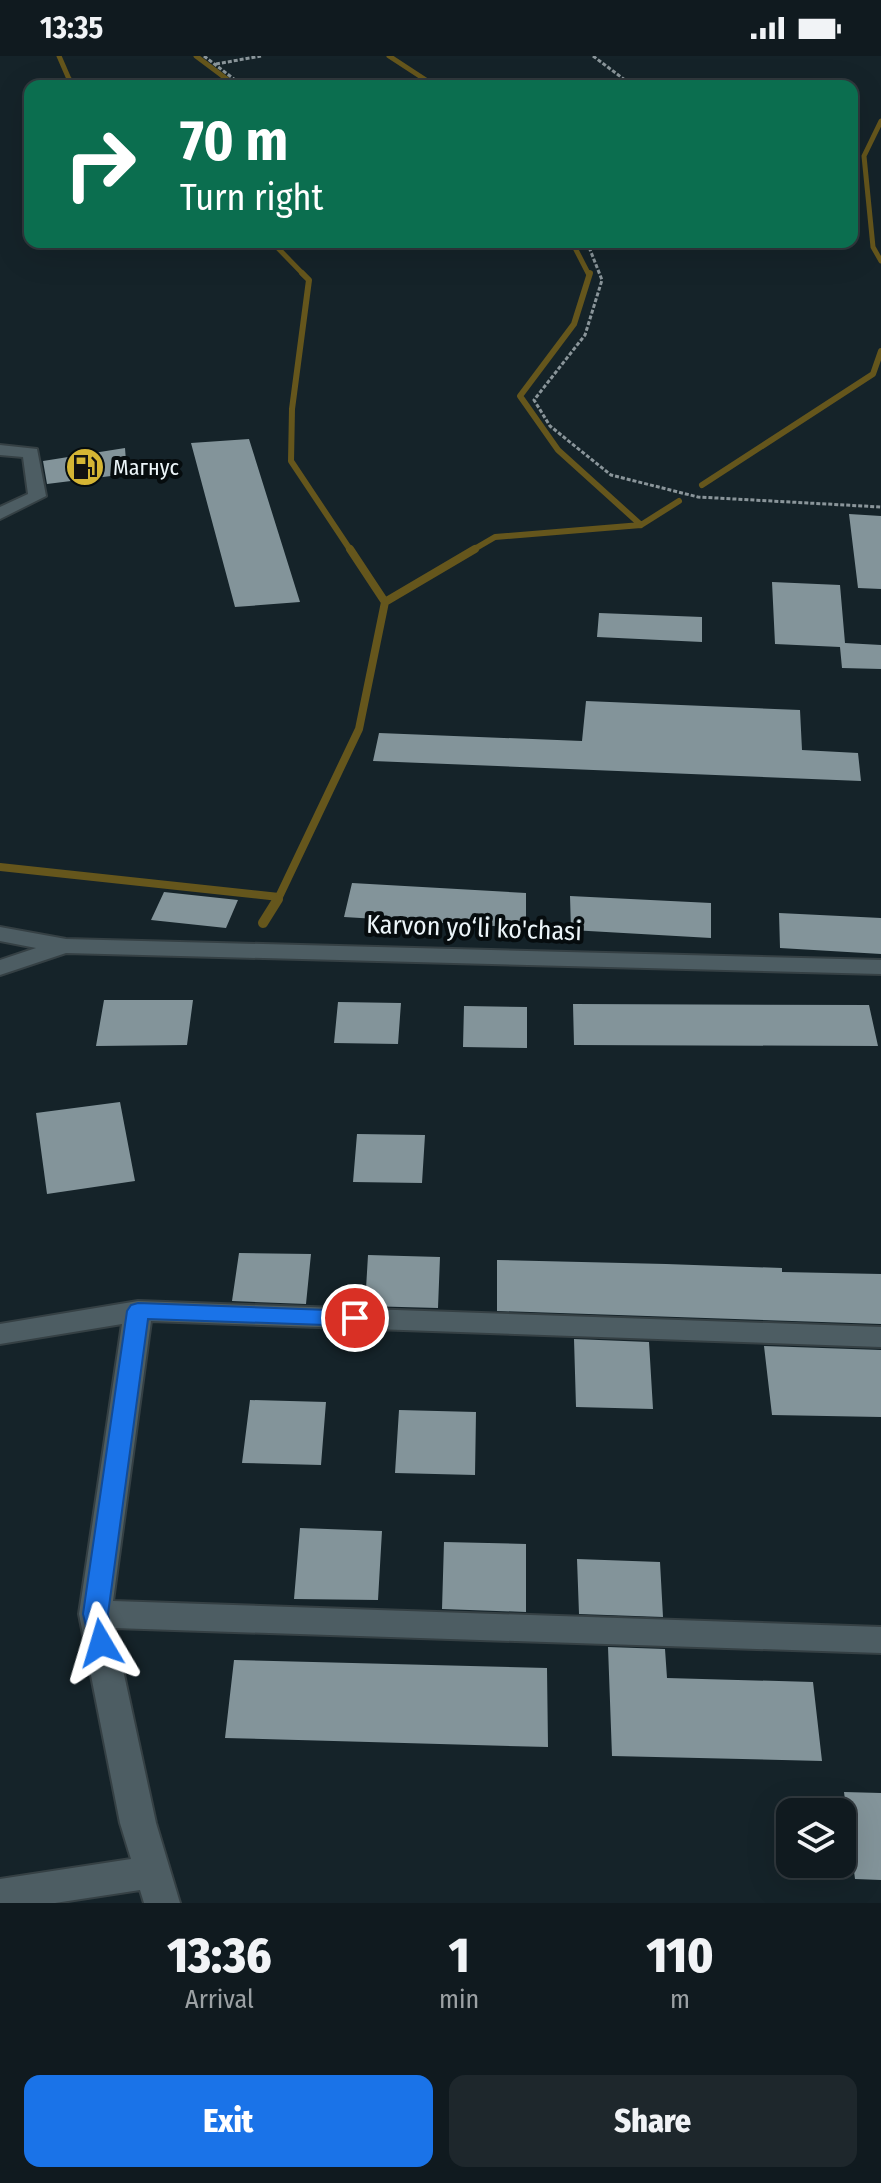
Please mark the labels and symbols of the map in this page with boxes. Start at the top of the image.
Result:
fuel station icon: Магнус [64,446,106,488]
place label: Магнус [113,454,179,481]
street label: Karvon yo‘li ko'chasi [366,909,582,947]
pin [321,1284,389,1352]
position arrow [59,1601,143,1685]

